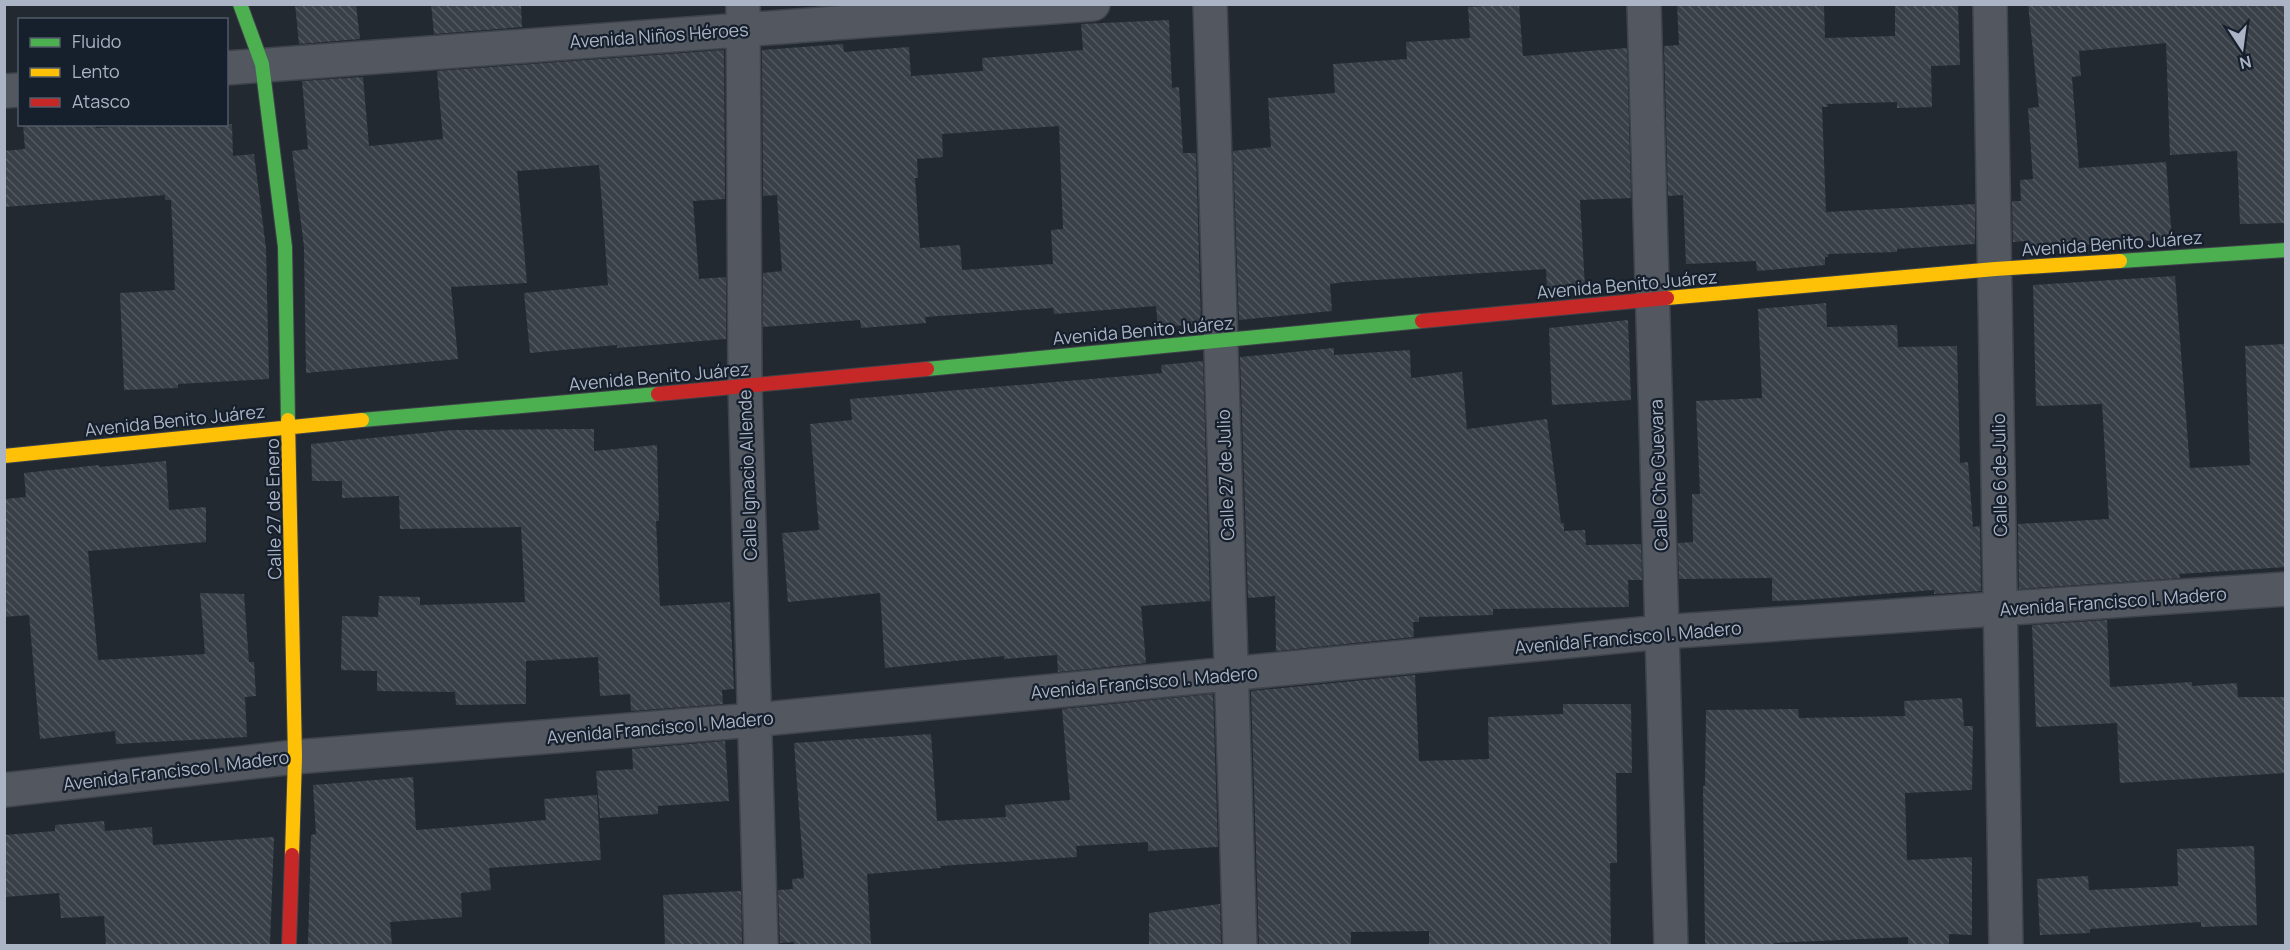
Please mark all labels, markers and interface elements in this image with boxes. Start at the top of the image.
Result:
street label: Avenida Niños Héroes [569,17,749,53]
legend [18,18,228,126]
north arrow [2212,18,2272,78]
text: Fluido [72,29,121,53]
text: N [2237,51,2253,75]
text: Lento [72,59,120,83]
text: Atasco [72,89,130,113]
street label: Avenida Benito Juárez [2021,225,2203,261]
street label: Avenida Benito Juárez [1536,264,1718,304]
street label: Avenida Benito Juárez [1052,310,1234,350]
street label: Avenida Benito Juárez [568,356,750,396]
street label: Calle Ignacio Allende [732,389,762,561]
street label: Avenida Benito Juárez [83,399,267,441]
street label: Calle Che Guevara [1643,399,1673,551]
street label: Calle 27 de Julio [1211,409,1239,541]
street label: Calle 6 de Julio [1986,413,2012,537]
street label: Calle 27 de Enero [260,438,286,580]
street label: Avenida Francisco I. Madero [1999,581,2227,621]
street label: Avenida Francisco I. Madero [1514,615,1742,659]
street label: Avenida Francisco I. Madero [1030,660,1258,704]
street label: Avenida Francisco I. Madero [546,705,774,749]
street label: Avenida Francisco I. Madero [62,744,290,796]

